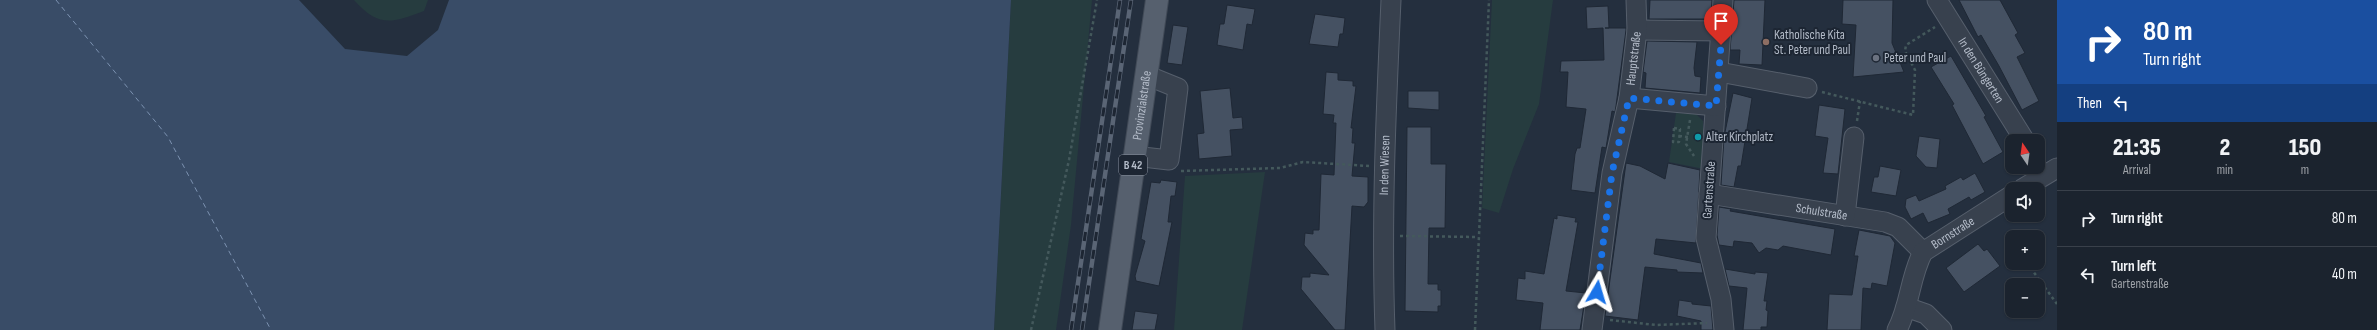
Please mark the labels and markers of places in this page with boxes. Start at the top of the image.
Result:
pin [1704,4,1738,45]
place label: Katholische Kita St. Peter und Paul [1774,27,1850,58]
marker: Katholische Kita St. Peter und Paul [1761,37,1771,47]
place label: Peter und Paul [1884,50,1946,66]
marker: Peter und Paul [1871,53,1881,63]
place label: Alter Kirchplatz [1705,129,1774,145]
marker: Alter Kirchplatz [1693,132,1703,142]

